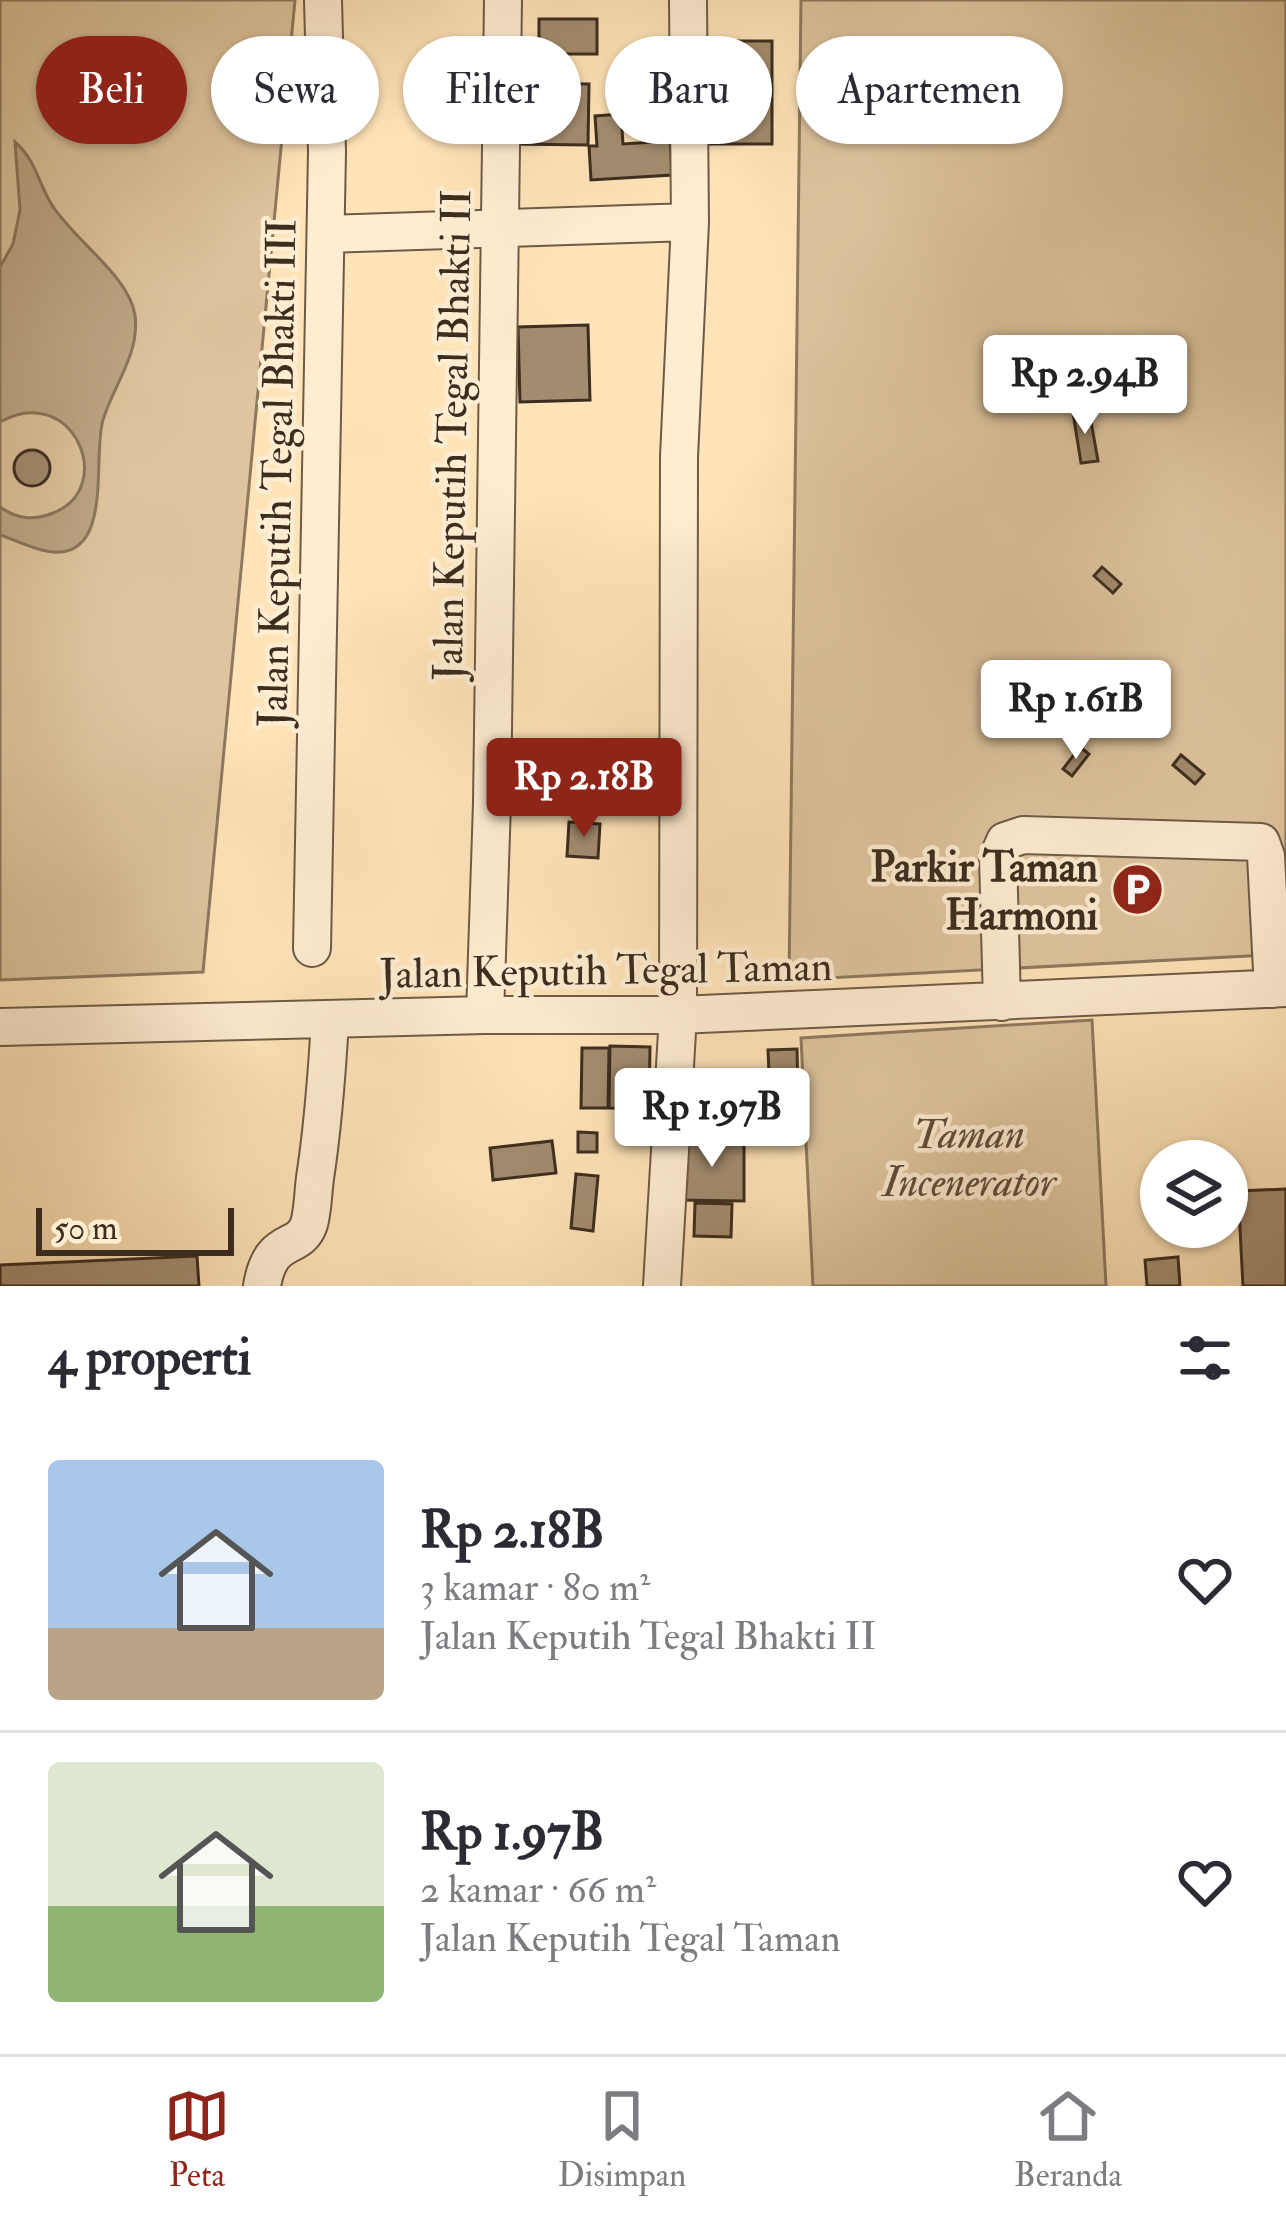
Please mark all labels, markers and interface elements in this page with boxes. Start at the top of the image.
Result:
chip: Beli [36,36,187,144]
chip: Sewa [211,36,379,144]
chip: Filter [403,36,581,144]
chip: Baru [605,36,772,144]
chip: Apartemen [796,36,1063,144]
street label: Jalan Keputih Tegal Bhakti II [423,189,483,682]
street label: Jalan Keputih Tegal Bhakti III [248,218,308,729]
pin: Rp 2.94B [961,335,1209,437]
text: Rp 2.94B [1010,349,1160,398]
pin: Rp 1.61B [952,660,1200,762]
text: Rp 1.61B [1008,674,1144,723]
pin: Rp 2.18B [460,738,708,840]
text: Rp 2.18B [514,752,654,801]
place label: Parkir Taman Harmoni [871,842,1098,942]
parking icon: Parkir Taman Harmoni [1109,862,1165,918]
street label: Jalan Keputih Tegal Taman [378,941,833,1001]
pin: Rp 1.97B [588,1068,836,1170]
text: Rp 1.97B [642,1082,782,1131]
park label: Taman Incenerator [880,1109,1058,1209]
map controls [1140,1140,1248,1248]
button: layers [1140,1140,1248,1248]
scale bar [36,1202,234,1255]
text: 50 m [54,1208,118,1249]
icon: filters [1172,1325,1238,1391]
text: 4 properti [48,1326,251,1390]
text: Rp 2.18B [420,1499,604,1563]
icon: home [144,1508,288,1652]
icon: heart [1172,1547,1238,1613]
text: 3 kamar · 80 m² [420,1563,650,1612]
text: Jalan Keputih Tegal Bhakti II [420,1612,876,1661]
text: Rp 1.97B [420,1801,604,1865]
icon: home [144,1810,288,1954]
icon: heart [1172,1849,1238,1915]
text: 2 kamar · 66 m² [420,1865,656,1914]
text: Jalan Keputih Tegal Taman [420,1914,841,1963]
tab: Peta [164,2083,230,2196]
tab: Disimpan [558,2083,686,2196]
tab: Beranda [1014,2083,1122,2196]

